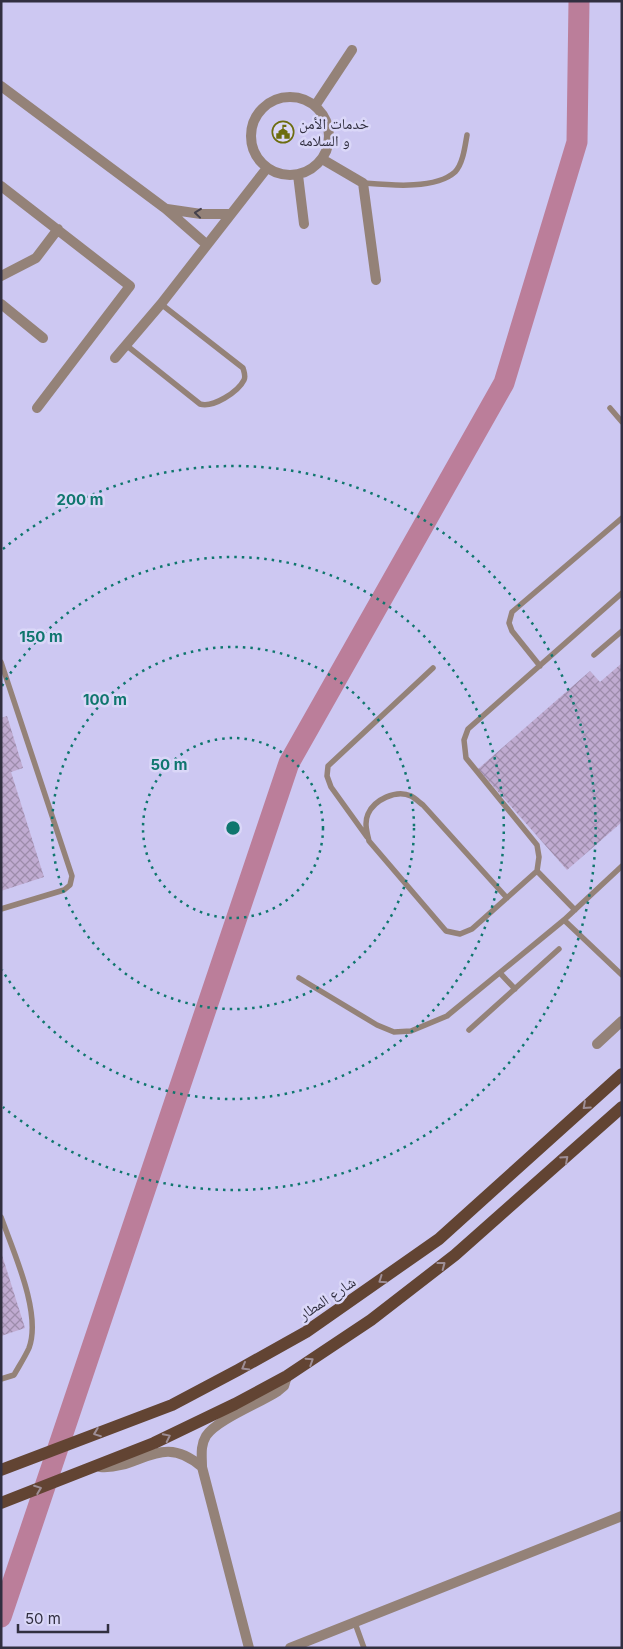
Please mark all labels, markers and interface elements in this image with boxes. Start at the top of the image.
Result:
place label: خدمات الأمن و السلامه [299,114,369,150]
public building icon: خدمات الأمن و السلامه [271,120,295,144]
one-way arrow [193,208,201,219]
text: 200 m [57,490,103,509]
text: 150 m [19,627,63,646]
text: 100 m [83,690,127,709]
text: 50 m [151,755,187,774]
centre of rings [224,819,242,837]
one-way arrow [582,1101,591,1110]
one-way arrow [559,1156,568,1165]
one-way arrow [436,1262,446,1271]
street label: شارع المطار [294,1272,360,1325]
one-way arrow [378,1274,388,1283]
one-way arrow [305,1358,314,1367]
one-way arrow [241,1360,250,1370]
one-way arrow [93,1427,102,1437]
one-way arrow [162,1432,171,1443]
one-way arrow [33,1485,42,1495]
scale bar [18,1602,108,1634]
text: 50 m [25,1609,61,1628]

